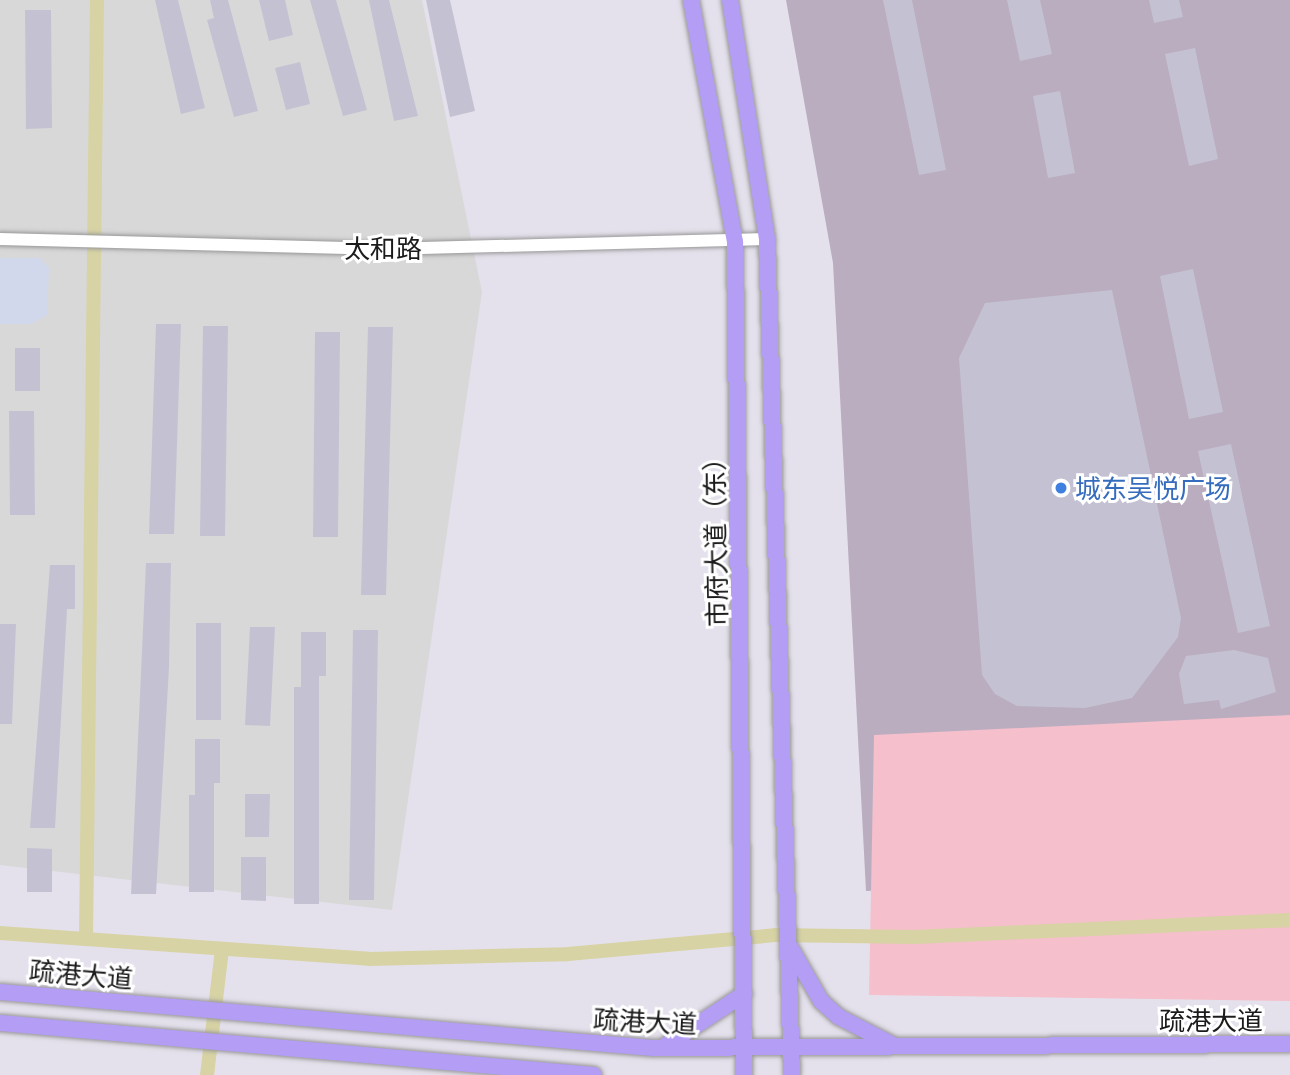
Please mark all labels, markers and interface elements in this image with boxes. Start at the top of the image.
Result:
street label: 太和路 [344,232,422,264]
street label: 市府大道（东） [698,445,732,627]
place label: 城东吴悦广场 [1075,472,1231,504]
marker: 城东吴悦广场 [1053,480,1069,496]
street label: 疏港大道 [28,954,134,994]
street label: 疏港大道 [592,1003,698,1039]
street label: 疏港大道 [1159,1004,1263,1036]

